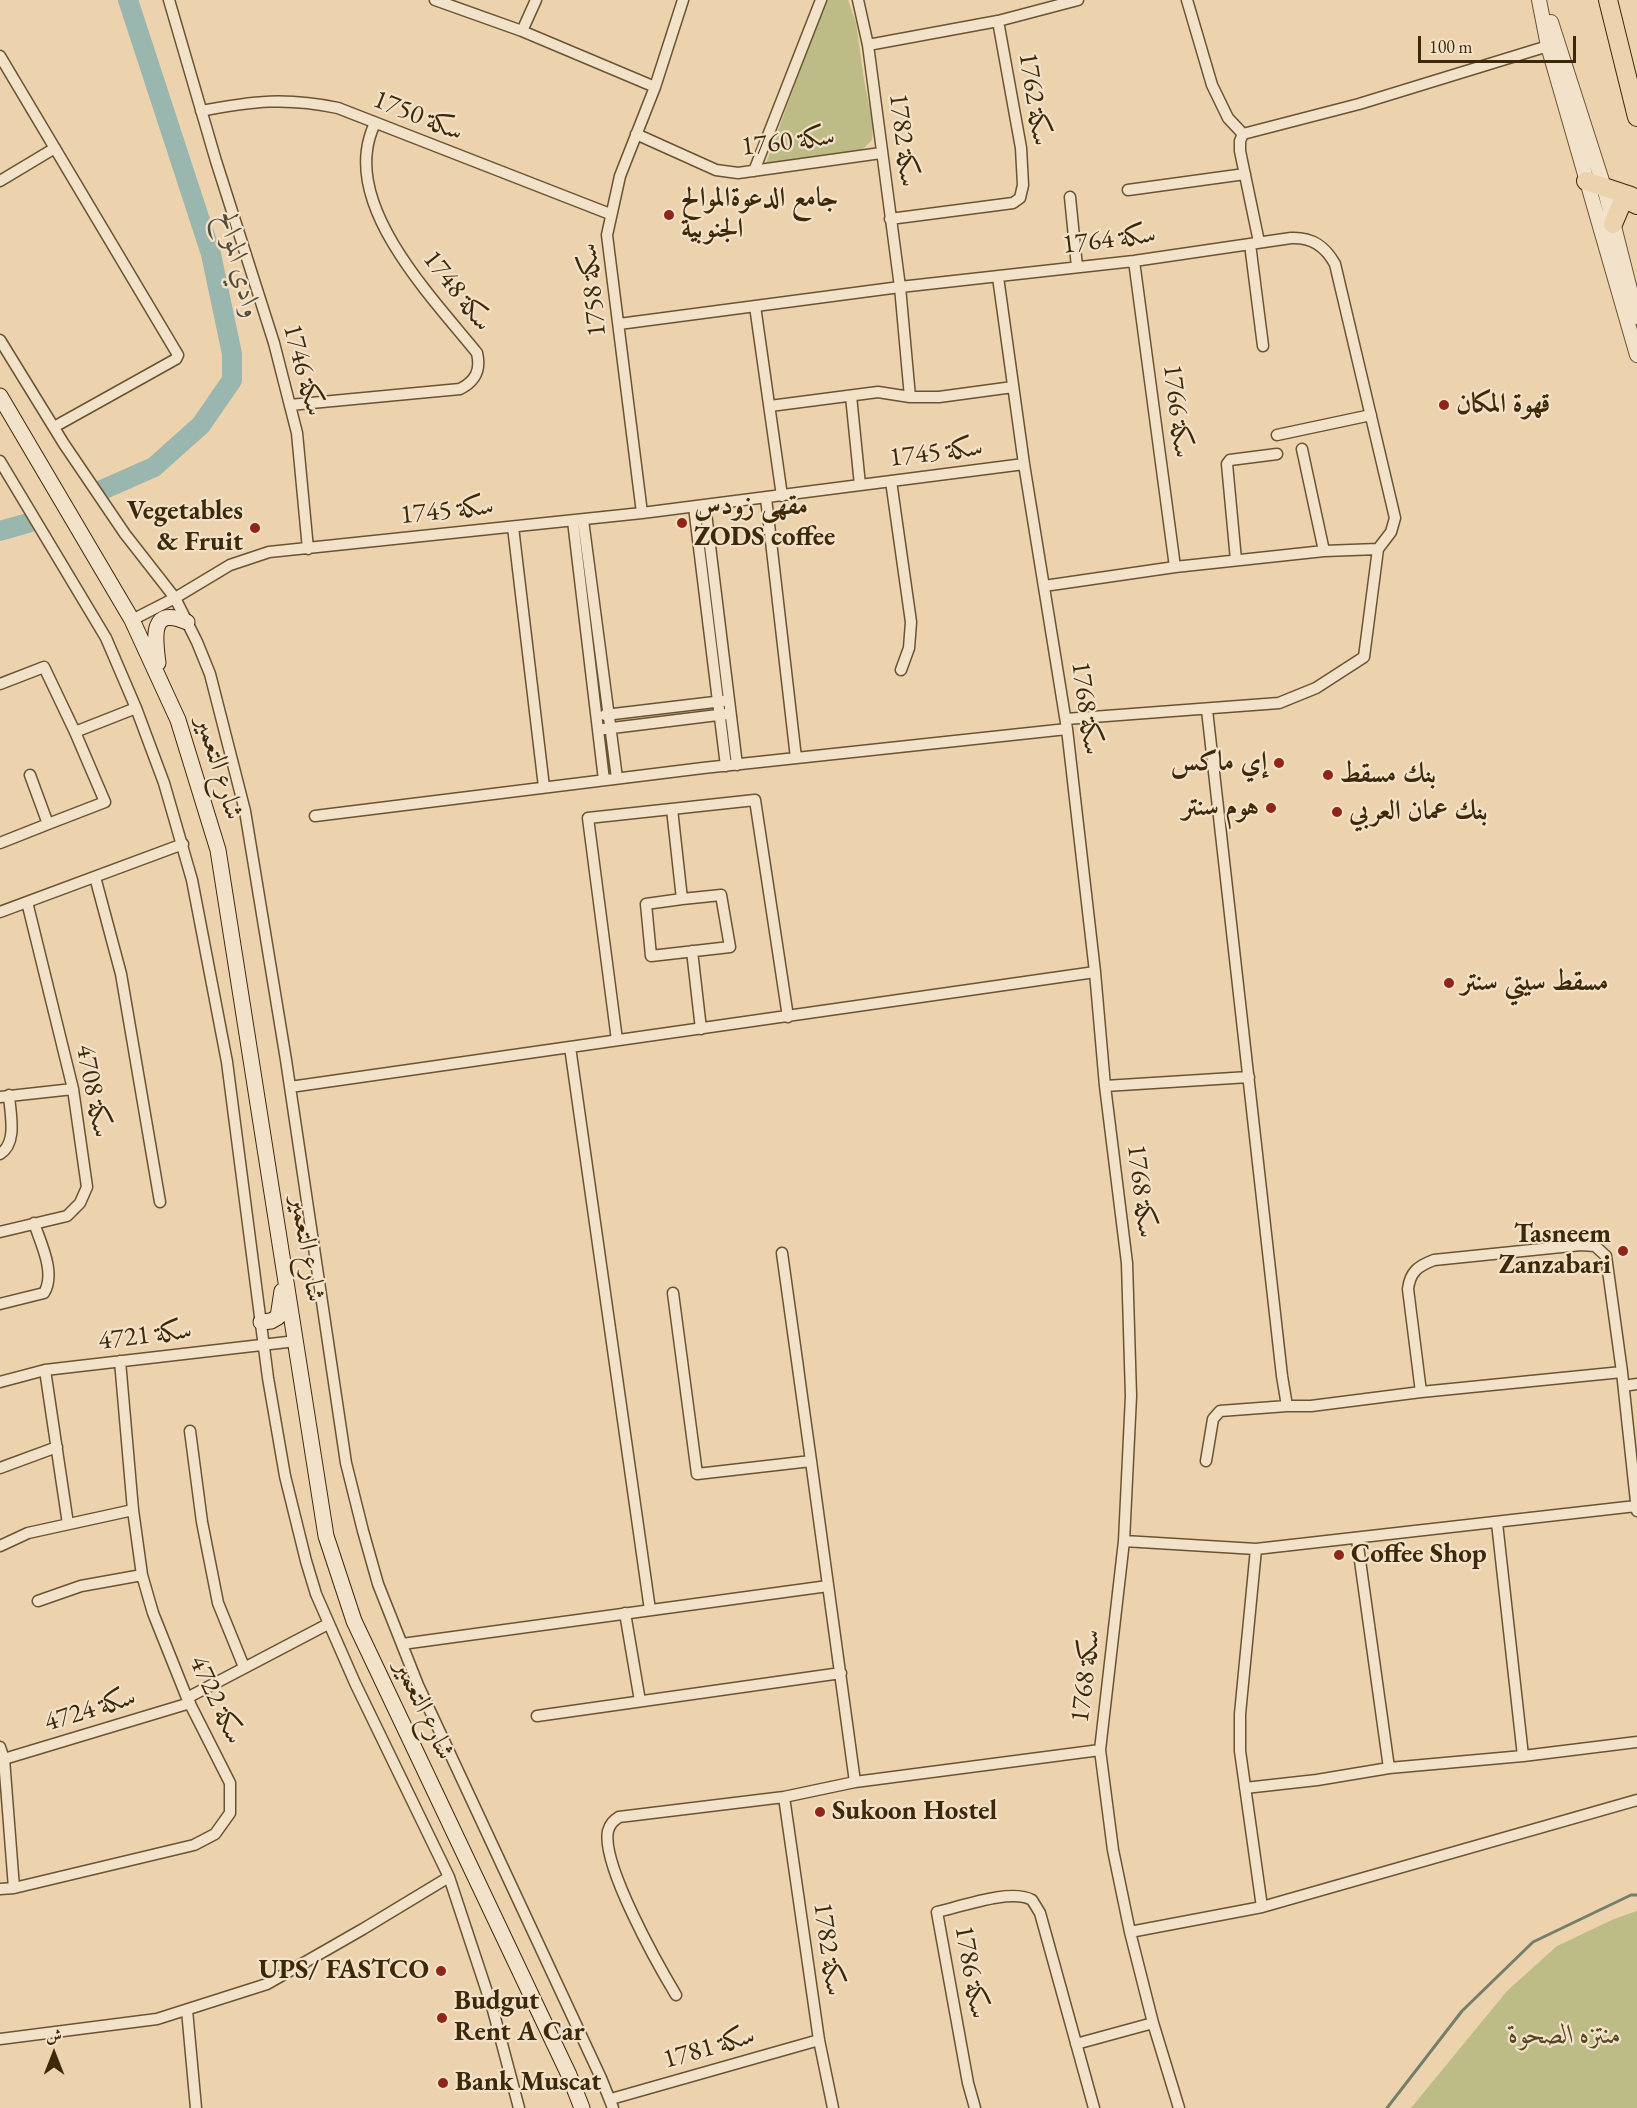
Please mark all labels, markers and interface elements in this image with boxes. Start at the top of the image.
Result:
scale bar [1421,24,1578,62]
text: 100 m [1429,35,1473,58]
street label: سكة 1762 [1011,50,1057,148]
street label: سكة 1750 [368,83,468,149]
street label: سكة 1782 [881,91,925,189]
street label: سكة 1760 [739,120,837,164]
place label: جامع الدعوةالموالح الجنوبية [681,183,838,246]
water label: وادي الموالح [210,208,268,322]
marker: جامع الدعوةالموالح الجنوبية [662,208,676,222]
street label: سكة 1764 [1060,218,1158,262]
street label: سكة 1758 [572,241,614,339]
street label: سكة 1748 [415,244,499,338]
street label: سكة 1746 [275,320,331,420]
street label: سكة 1766 [1155,362,1199,460]
place label: قهوة المكان [1456,389,1550,421]
marker: قهوة المكان [1437,398,1451,412]
street label: سكة 1745 [887,431,985,475]
street label: سكة 1745 [398,490,496,532]
place label: مقهى زودس ZODS coffee [694,491,835,554]
place label: Vegetables & Fruit [127,496,243,559]
marker: مقهى زودس ZODS coffee [675,516,689,530]
marker: Vegetables & Fruit [248,521,262,535]
street label: سكة 1768 [1063,659,1109,757]
street label: شارع التعمير [188,712,250,824]
place label: إي ماكس [1171,747,1267,779]
marker: إي ماكس [1272,756,1286,770]
place label: بنك مسقط [1340,759,1436,791]
marker: بنك مسقط [1321,768,1335,782]
place label: هوم سنتر [1182,792,1259,824]
place label: بنك عمان العربي [1349,796,1488,828]
marker: هوم سنتر [1264,801,1278,815]
marker: بنك عمان العربي [1330,805,1344,819]
place label: مسقط سيتي سنتر [1461,967,1608,999]
marker: مسقط سيتي سنتر [1442,976,1456,990]
street label: سكة 4708 [68,1042,118,1140]
street label: سكة 1768 [1119,1142,1163,1240]
street label: شارع التعمير [283,1194,331,1304]
place label: Tasneem Zanzabari [1499,1219,1611,1282]
marker: Tasneem Zanzabari [1616,1244,1630,1258]
street label: سكة 4721 [96,1314,194,1358]
place label: Coffee Shop [1351,1539,1487,1571]
marker: Coffee Shop [1332,1548,1346,1562]
street label: سكة 1768 [1064,1627,1108,1725]
street label: سكة 4722 [181,1650,251,1750]
street label: شارع التعمير [387,1655,461,1765]
street label: سكة 4724 [40,1681,140,1739]
place label: Sukoon Hostel [832,1796,997,1828]
marker: Sukoon Hostel [813,1805,827,1819]
street label: سكة 1782 [805,1900,851,1998]
street label: سكة 1786 [947,1923,995,2021]
place label: UPS/ FASTCO [259,1955,429,1987]
marker: UPS/ FASTCO [434,1964,448,1978]
place label: Budgut Rent A Car [454,1986,585,2049]
marker: Budgut Rent A Car [435,2011,449,2025]
street label: سكة 1781 [659,2019,759,2077]
park label: منتزه الصحوة [1508,2020,1622,2052]
north arrow [24,2024,84,2084]
text: ش [46,2025,62,2046]
place label: Bank Muscat [455,2067,601,2099]
marker: Bank Muscat [436,2076,450,2090]

